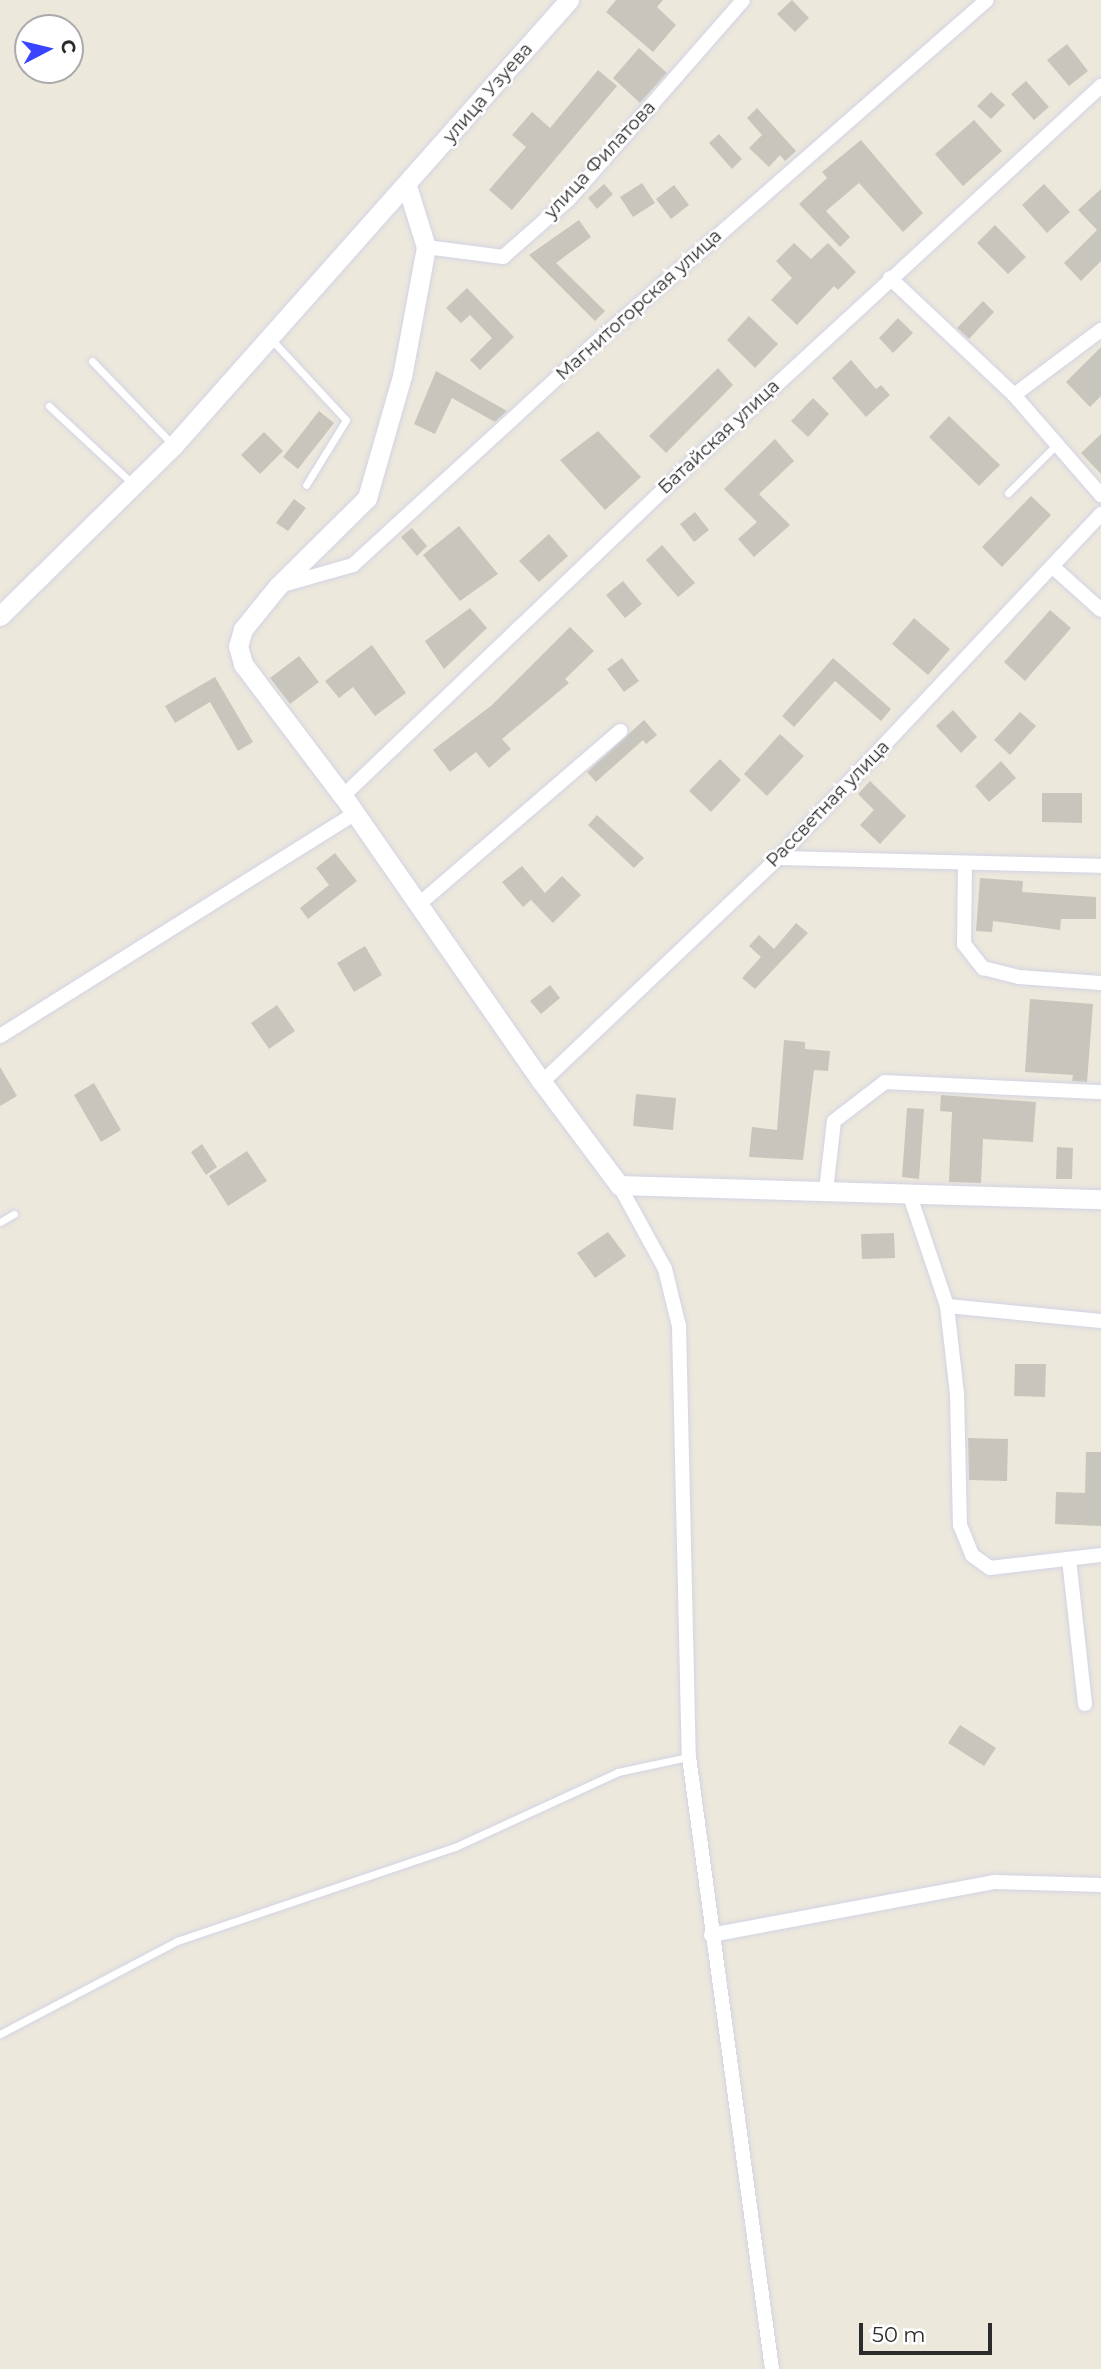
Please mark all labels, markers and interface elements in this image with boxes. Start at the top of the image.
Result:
north arrow [14,14,84,84]
text: С [56,38,81,55]
street label: улица Узуева [439,39,537,147]
street label: улица Филатова [540,97,660,223]
street label: Магнитогорская улица [552,225,726,385]
street label: Батайская улица [654,375,784,499]
street label: Рассветная улица [762,736,894,872]
scale bar [863,2310,996,2354]
text: 50 m [872,2322,926,2347]

